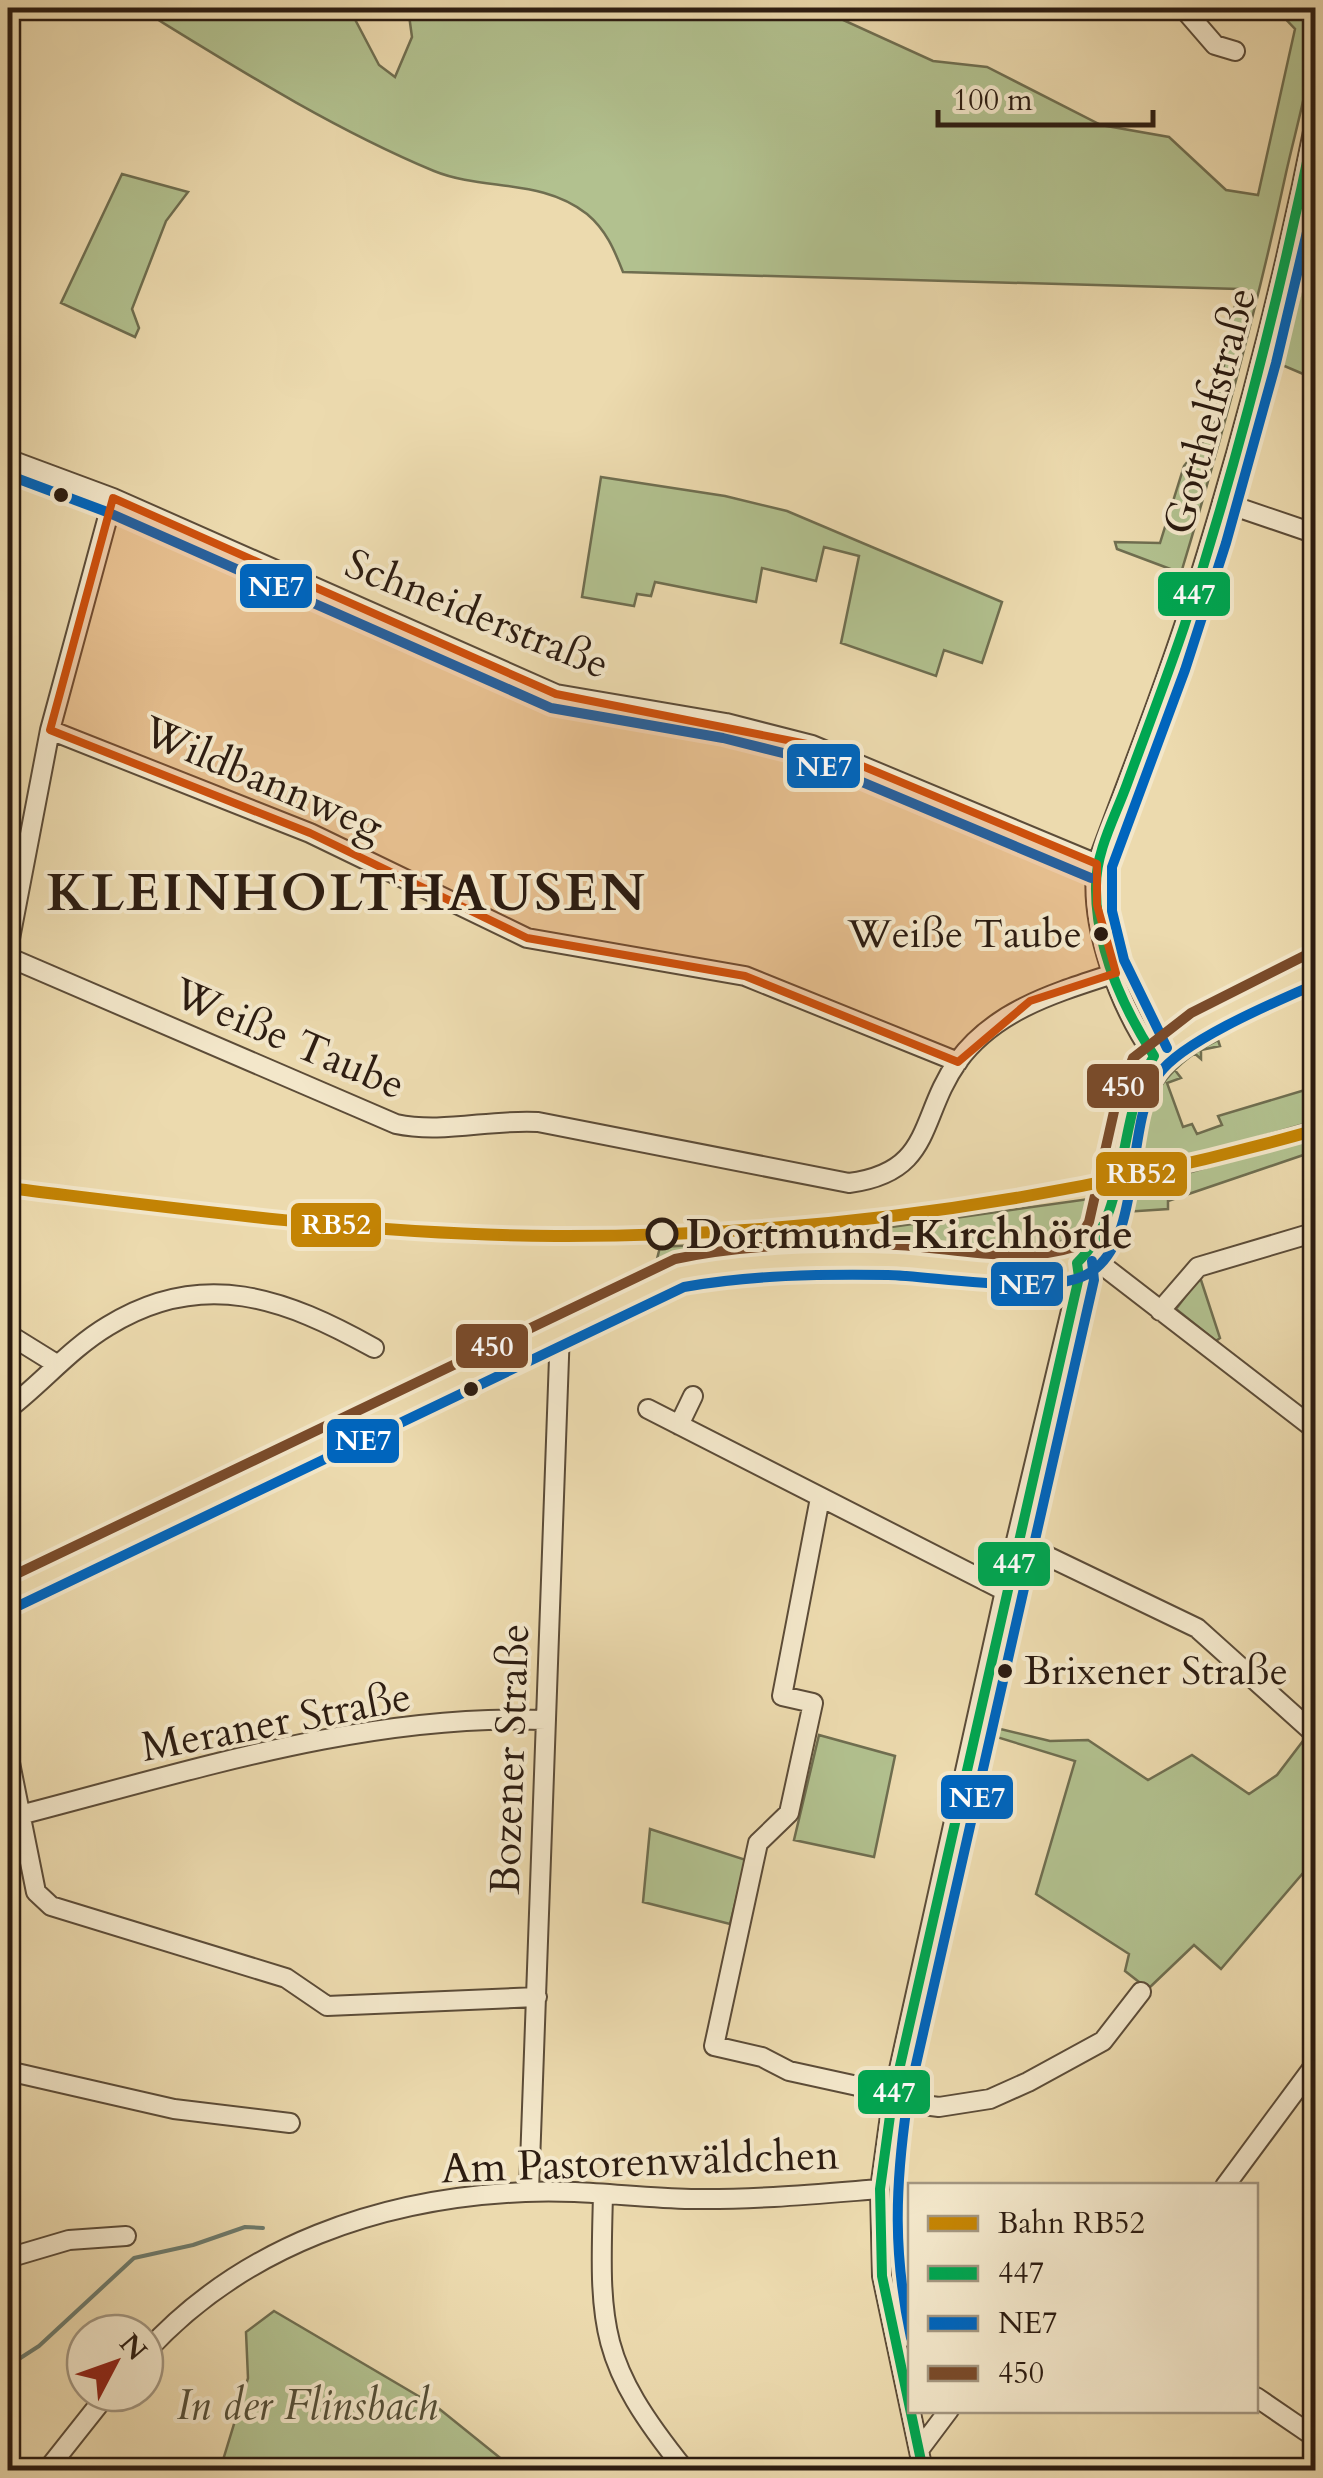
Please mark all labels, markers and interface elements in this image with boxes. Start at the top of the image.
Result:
scale bar [938,65,1153,127]
text: 100 m [953,80,1033,121]
street label: Gotthelfstraße [1150,281,1270,541]
unlabelled marker [51,485,71,505]
street label: Schneiderstraße [337,535,617,693]
line badge: NE7 [238,562,314,610]
text: NE7 [248,568,304,606]
line badge: 447 [1156,570,1232,618]
text: 447 [1172,576,1216,614]
street label: Wildbannweg [133,702,392,855]
line badge: NE7 [785,742,862,790]
text: NE7 [796,748,852,786]
district label: KLEINHOLTHAUSEN [46,859,648,929]
place label: Weiße Taube [846,907,1082,962]
marker: Weiße Taube [1091,924,1111,944]
street label: Weiße Taube [164,964,413,1113]
line badge: 450 [1085,1062,1161,1110]
text: 450 [1101,1068,1145,1106]
line badge: RB52 [1094,1150,1189,1198]
text: RB52 [1106,1155,1176,1193]
line badge: RB52 [289,1201,383,1249]
text: RB52 [301,1206,371,1244]
place label: Dortmund-Kirchhörde [686,1206,1133,1263]
marker: Dortmund-Kirchhörde [647,1219,677,1249]
line badge: NE7 [989,1260,1065,1308]
text: NE7 [999,1266,1055,1304]
line badge: 450 [454,1322,530,1370]
text: 450 [470,1328,514,1366]
unlabelled marker [461,1379,481,1399]
line badge: NE7 [325,1417,401,1465]
text: NE7 [335,1422,391,1460]
line badge: 447 [976,1540,1052,1588]
text: 447 [992,1545,1036,1583]
street label: Bozener Straße [477,1623,543,1895]
place label: Brixener Straße [1024,1644,1288,1699]
marker: Brixener Straße [995,1661,1015,1681]
street label: Meraner Straße [136,1668,416,1776]
line badge: NE7 [939,1773,1015,1821]
text: NE7 [949,1779,1005,1817]
line badge: 447 [856,2068,932,2116]
text: 447 [872,2074,916,2112]
street label: Am Pastorenwäldchen [440,2127,840,2197]
legend [908,2183,1258,2413]
text: Bahn RB52 [998,2203,1145,2244]
text: 447 [998,2253,1044,2294]
text: NE7 [998,2303,1057,2344]
north arrow [65,2313,165,2413]
text: N [111,2326,155,2369]
text: 450 [998,2353,1044,2394]
park label: In der Flinsbach [176,2377,438,2434]

